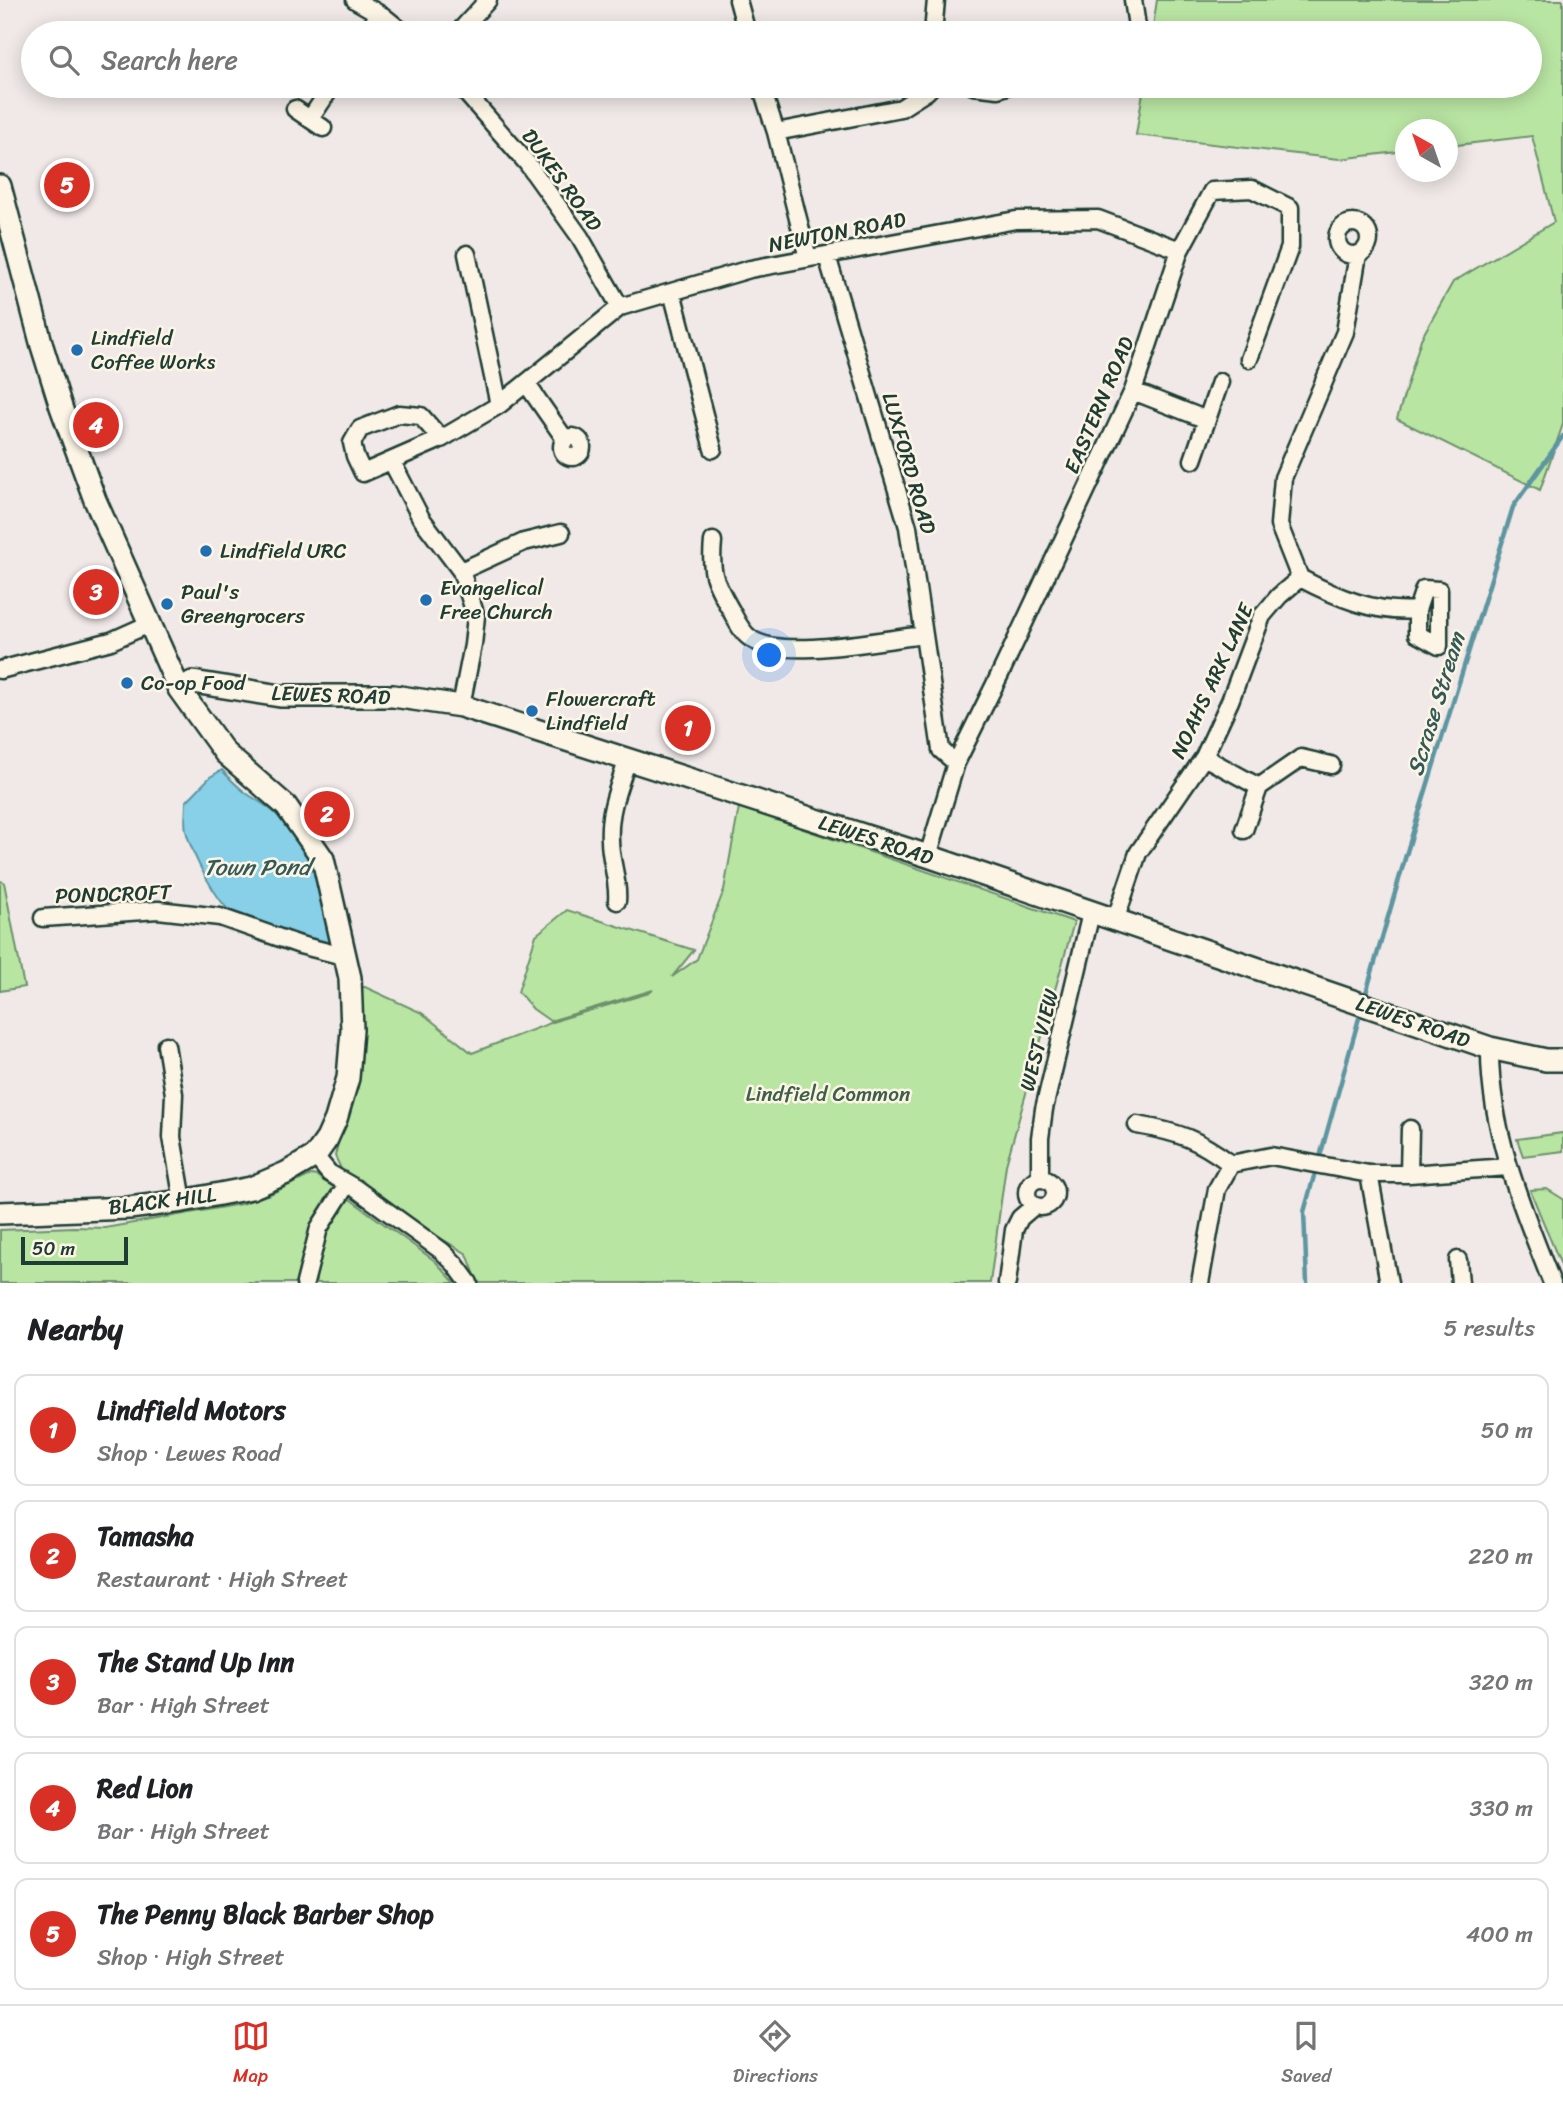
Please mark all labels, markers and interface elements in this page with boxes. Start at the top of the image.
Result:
search box [21,21,1542,98]
text: Search here [101,37,238,83]
icon: search [45,41,83,79]
north arrow [1395,119,1458,182]
street label: DUKES ROAD [511,120,613,240]
pin: 5 [44,159,90,211]
street label: NEWTON ROAD [765,200,909,264]
place label: Lindfield Coffee Works [91,319,216,381]
street label: EASTERN ROAD [1053,330,1145,480]
marker: Lindfield Coffee Works [69,342,85,358]
street label: LUXFORD ROAD [871,388,947,539]
pin: 4 [73,399,119,451]
place label: Lindfield URC [220,532,346,570]
marker: Lindfield URC [198,543,214,559]
pin: 3 [73,566,119,618]
place label: Evangelical Free Church [440,569,553,631]
place label: Paul's Greengrocers [181,573,305,635]
marker: Evangelical Free Church [418,592,434,608]
marker: Paul's Greengrocers [159,596,175,612]
street label: NOAHS ARK LANE [1159,596,1265,765]
water label: Scrase Stream [1395,625,1478,781]
your location [752,638,786,672]
place label: Co-op Food [141,664,247,702]
street label: LEWES ROAD [271,674,391,716]
marker: Co-op Food [119,675,135,691]
place label: Flowercraft Lindfield [546,680,656,742]
pin: 1 [665,702,711,754]
marker: Flowercraft Lindfield [524,703,540,719]
pin: 2 [304,788,350,840]
street label: LEWES ROAD [814,804,939,877]
water label: Town Pond [204,847,316,888]
street label: PONDCROFT [54,873,173,915]
street label: WEST VIEW [1008,984,1070,1095]
street label: LEWES ROAD [1351,985,1476,1059]
park label: Lindfield Common [746,1075,910,1113]
street label: BLACK HILL [106,1176,218,1226]
text: 50 m [32,1232,75,1265]
scale bar [21,1234,128,1266]
text: Nearby [28,1302,123,1356]
text: 5 results [1444,1308,1535,1349]
text: Lindfield Motors [97,1387,286,1433]
text: 1 [48,1410,58,1451]
text: 50 m [1481,1410,1533,1451]
text: Shop · Lewes Road [97,1433,281,1474]
text: Tamasha [97,1513,194,1559]
text: 2 [46,1536,60,1577]
text: 220 m [1468,1536,1533,1577]
text: Restaurant · High Street [97,1559,348,1600]
text: The Stand Up Inn [97,1639,294,1685]
text: 3 [47,1662,59,1703]
text: 320 m [1469,1662,1533,1703]
text: Bar · High Street [97,1685,270,1726]
text: Red Lion [97,1765,193,1811]
text: 4 [46,1788,60,1829]
text: 330 m [1470,1788,1533,1829]
text: Bar · High Street [97,1811,270,1852]
text: The Penny Black Barber Shop [97,1891,434,1937]
text: 5 [46,1914,60,1955]
text: 400 m [1466,1914,1533,1955]
text: Shop · High Street [97,1937,285,1978]
tab: Map [232,2017,270,2092]
tab: Directions [733,2017,818,2092]
tab: Saved [1281,2017,1331,2092]

